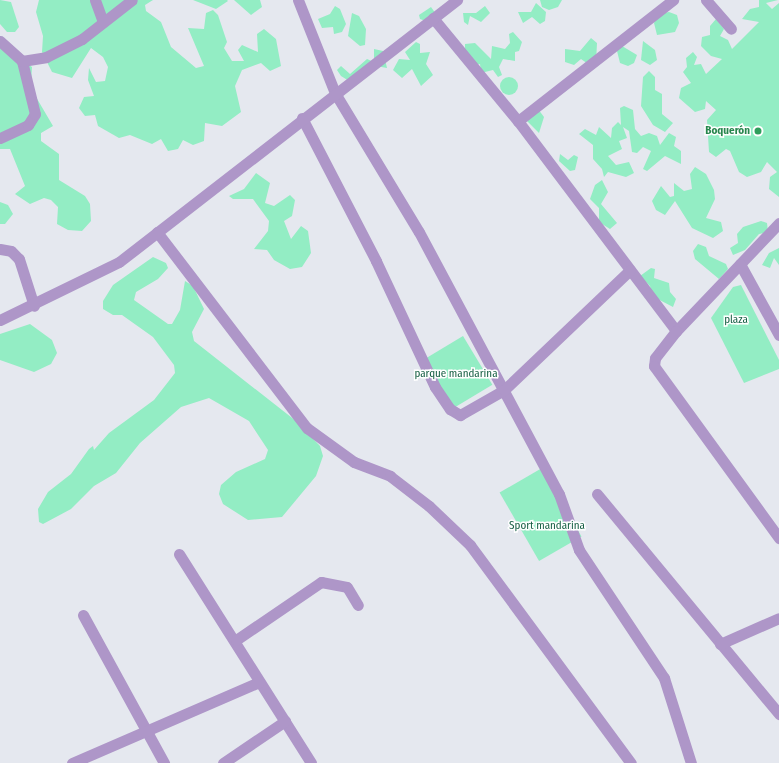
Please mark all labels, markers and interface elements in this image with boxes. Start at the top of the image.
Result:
place label: Boquerón [705,124,750,138]
marker: Boquerón [753,126,763,136]
park label: plaza [724,313,748,327]
park label: parque mandarina [414,367,498,381]
park label: Sport mandarina [509,519,585,533]

